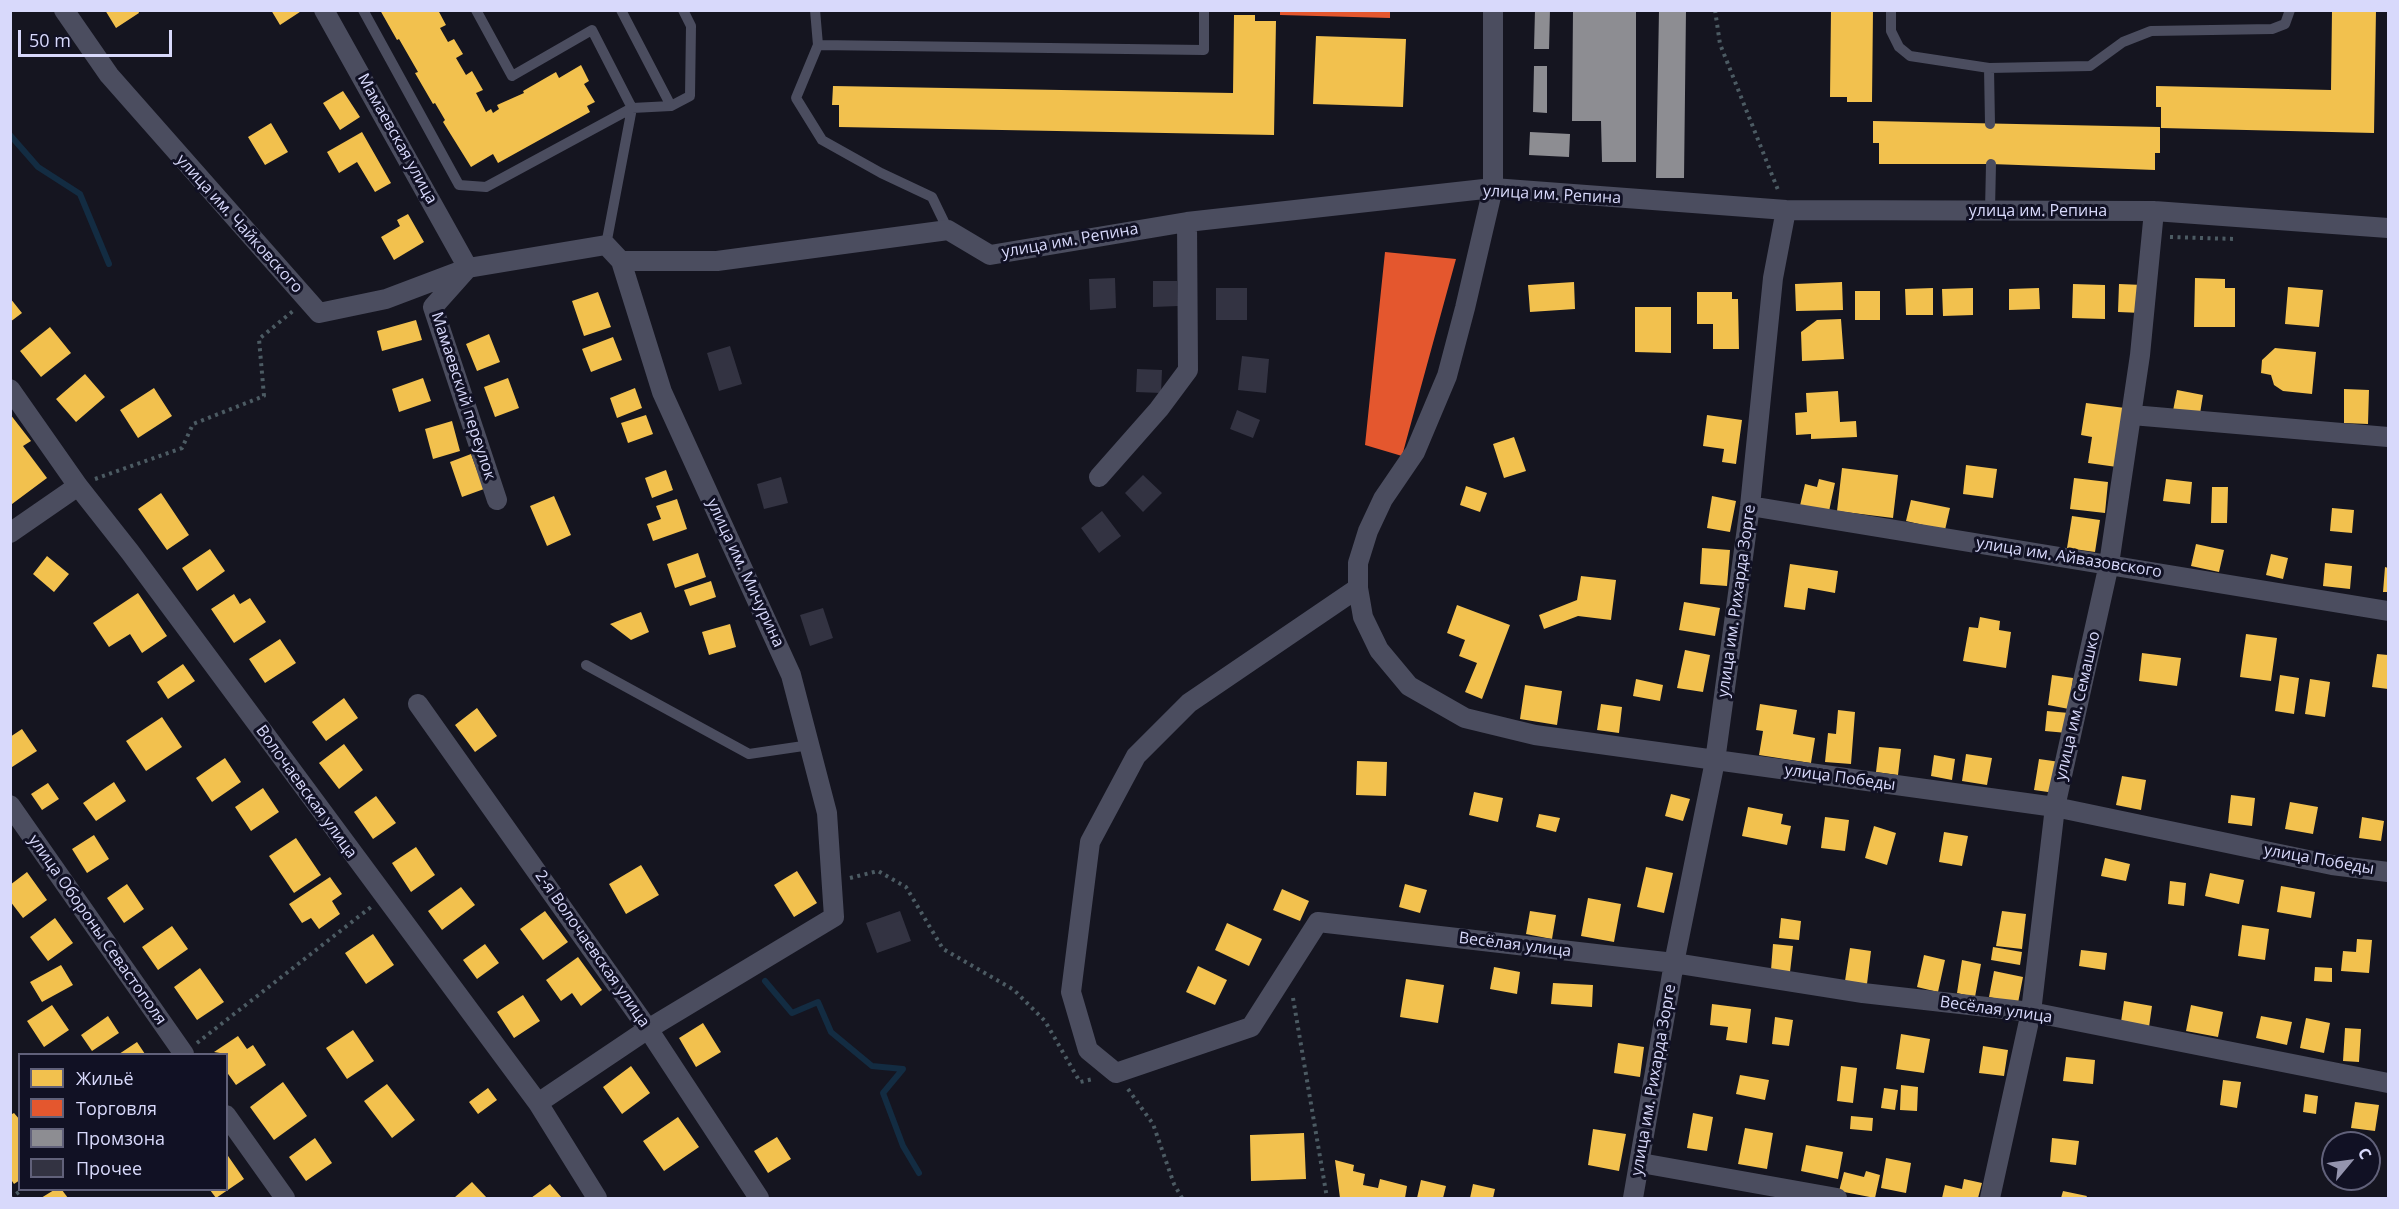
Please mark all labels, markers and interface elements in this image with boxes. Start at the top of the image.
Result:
scale bar [21,18,176,56]
text: 50 m [29,28,71,52]
street label: Мамаевская улица [353,70,441,208]
street label: улица им. Чайковского [172,151,306,297]
street label: улица им. Репина [1482,182,1622,208]
street label: улица им. Репина [1969,201,2107,221]
street label: улица им. Репина [1000,220,1140,262]
street label: Мамаевский переулок [427,310,499,482]
street label: улица им. Мичурина [702,496,788,650]
street label: улица им. Рихарда Зорге [1714,503,1760,699]
street label: улица им. Айвазовского [1975,534,2163,582]
street label: улица им. Семашко [2051,630,2105,782]
street label: Волочаевская улица [251,722,361,862]
street label: улица Победы [1783,761,1897,795]
street label: улица Обороны Севастополя [24,831,170,1029]
street label: улица Победы [2262,841,2376,879]
street label: 2-я Волочаевская улица [531,867,653,1031]
street label: Весёлая улица [1458,929,1572,961]
street label: улица им. Рихарда Зорге [1628,983,1680,1177]
street label: Весёлая улица [1939,993,2053,1027]
legend [18,1053,228,1191]
text: Жильё [76,1066,134,1090]
text: Торговля [76,1096,157,1120]
text: Промзона [76,1126,165,1150]
north arrow [2321,1131,2381,1191]
text: С [2353,1143,2377,1163]
text: Прочее [76,1156,142,1180]

